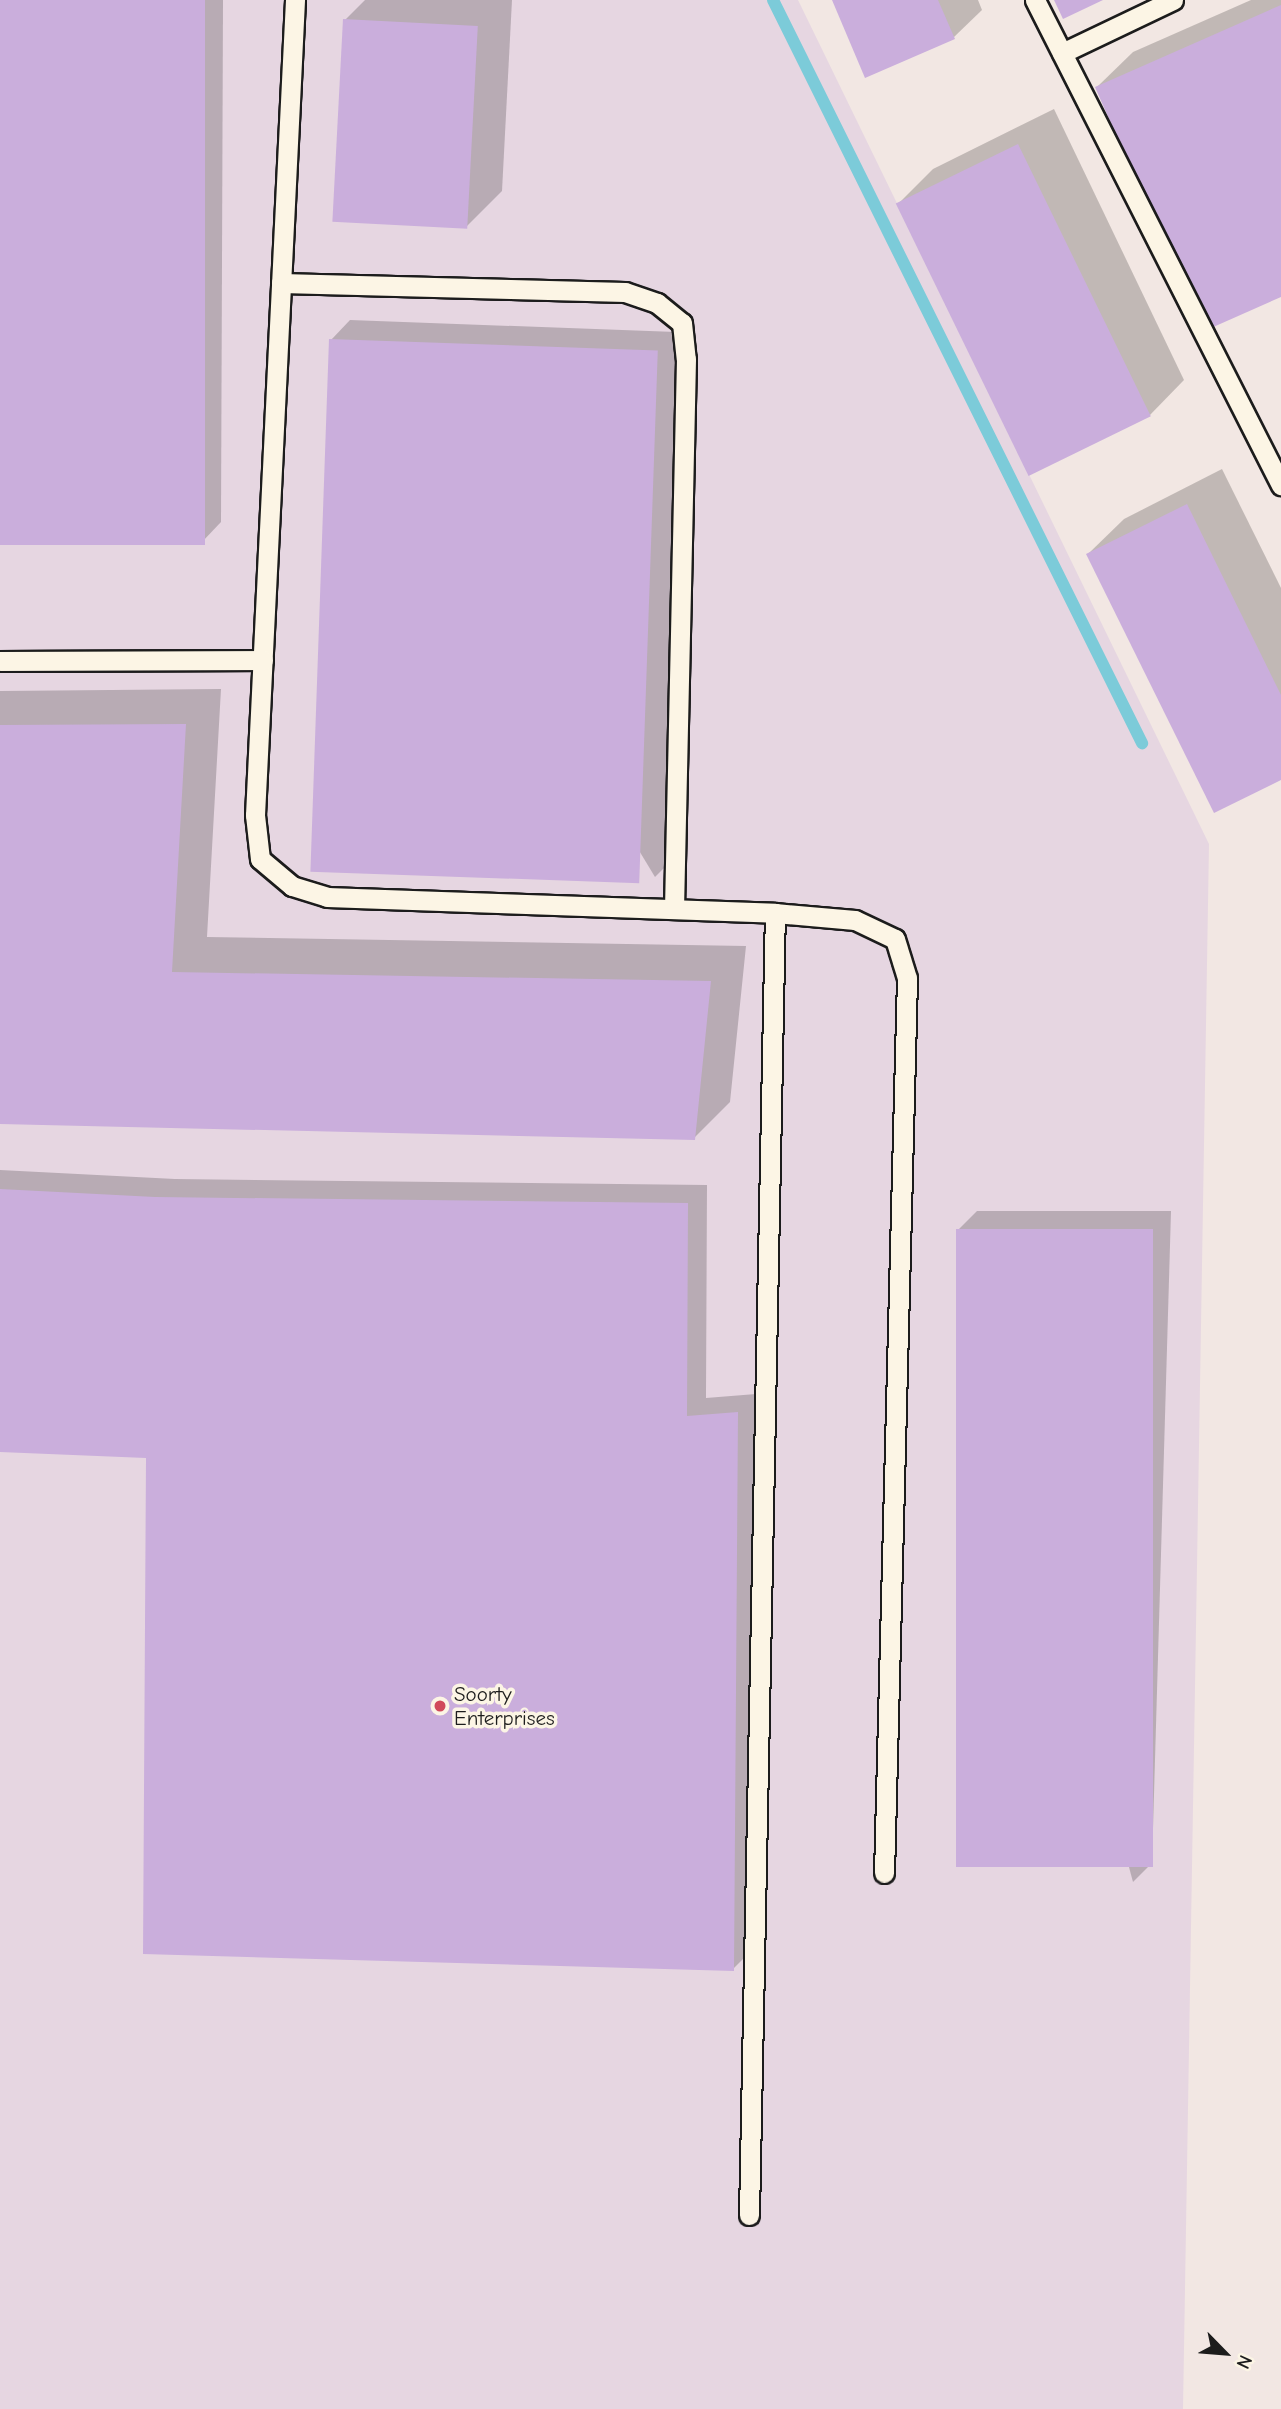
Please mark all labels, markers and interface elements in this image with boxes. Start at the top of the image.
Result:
place label: Soorty Enterprises [454,1681,555,1731]
marker: Soorty Enterprises [432,1698,448,1714]
north arrow [1190,2318,1260,2388]
text: N [1231,2352,1257,2372]

